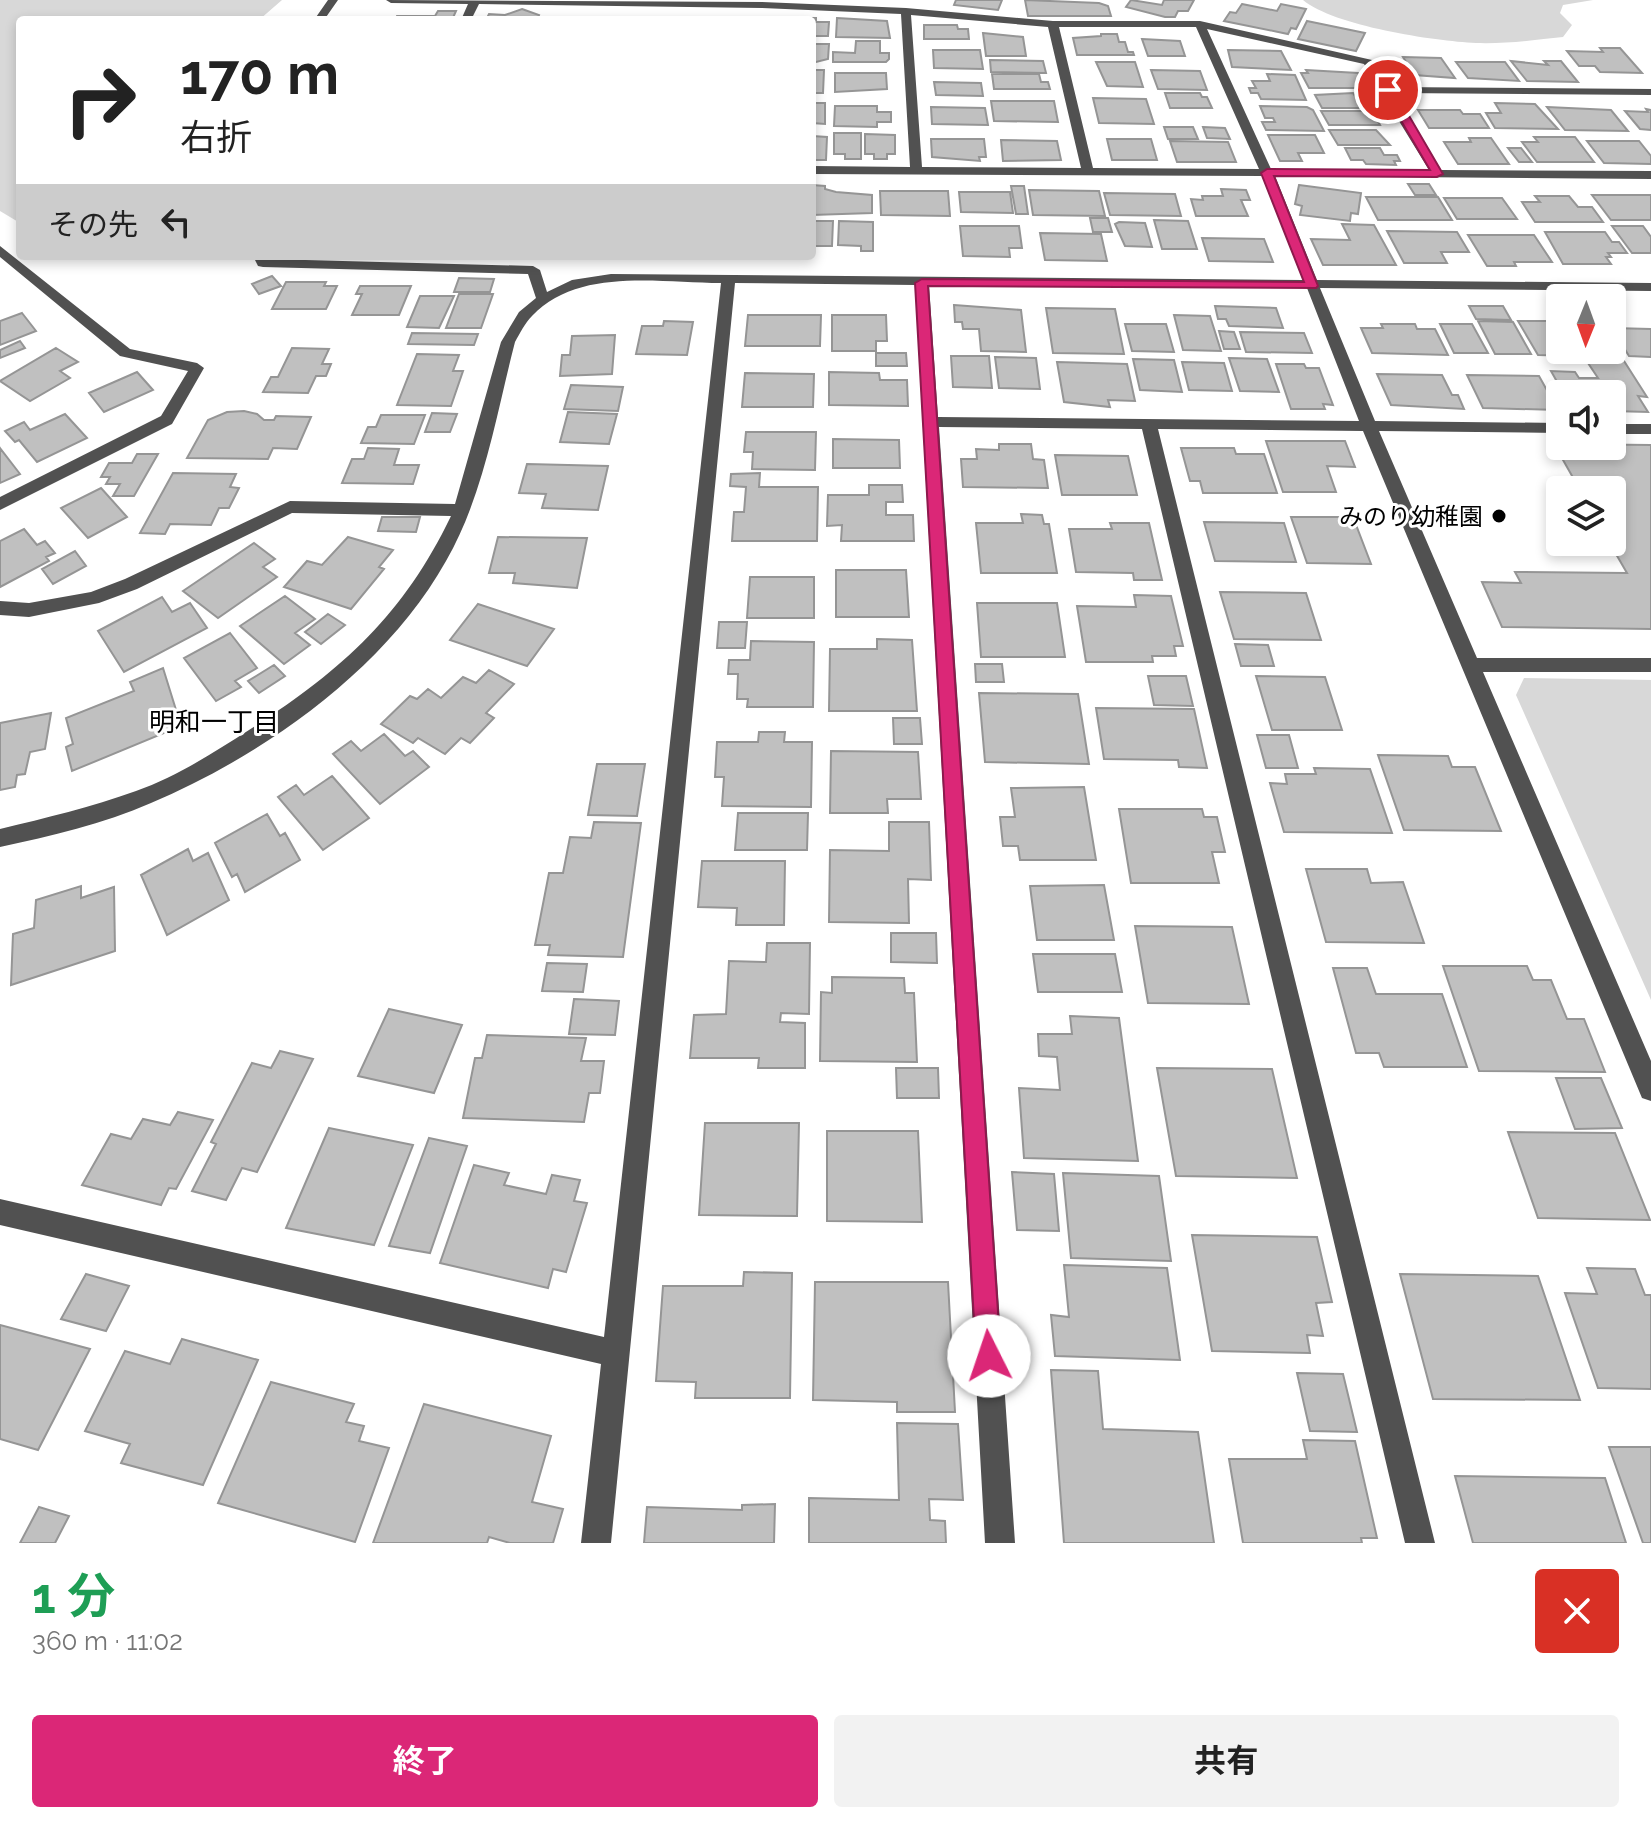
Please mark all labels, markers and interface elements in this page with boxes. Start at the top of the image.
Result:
text: 170 m [180,41,339,107]
icon: right [48,48,152,152]
pin [1354,56,1422,124]
icon: arrive [1366,68,1410,112]
text: 右折 [180,116,252,158]
icon: left [154,200,198,244]
text: その先 [48,207,138,242]
north arrow [1546,284,1626,364]
map controls [1546,284,1626,556]
button: sound [1546,380,1626,460]
button: layers [1546,476,1626,556]
place label: みのり幼稚園 [1339,502,1483,531]
marker: みのり幼稚園 [1490,507,1508,525]
district label: 明和一丁目 [149,707,279,737]
position arrow [947,1314,1031,1398]
text: 1 分 [32,1568,115,1624]
button: close [1535,1569,1619,1653]
text: 360 m · 11:02 [32,1626,183,1656]
button: 終了 [32,1715,818,1807]
button: 共有 [834,1715,1619,1807]

